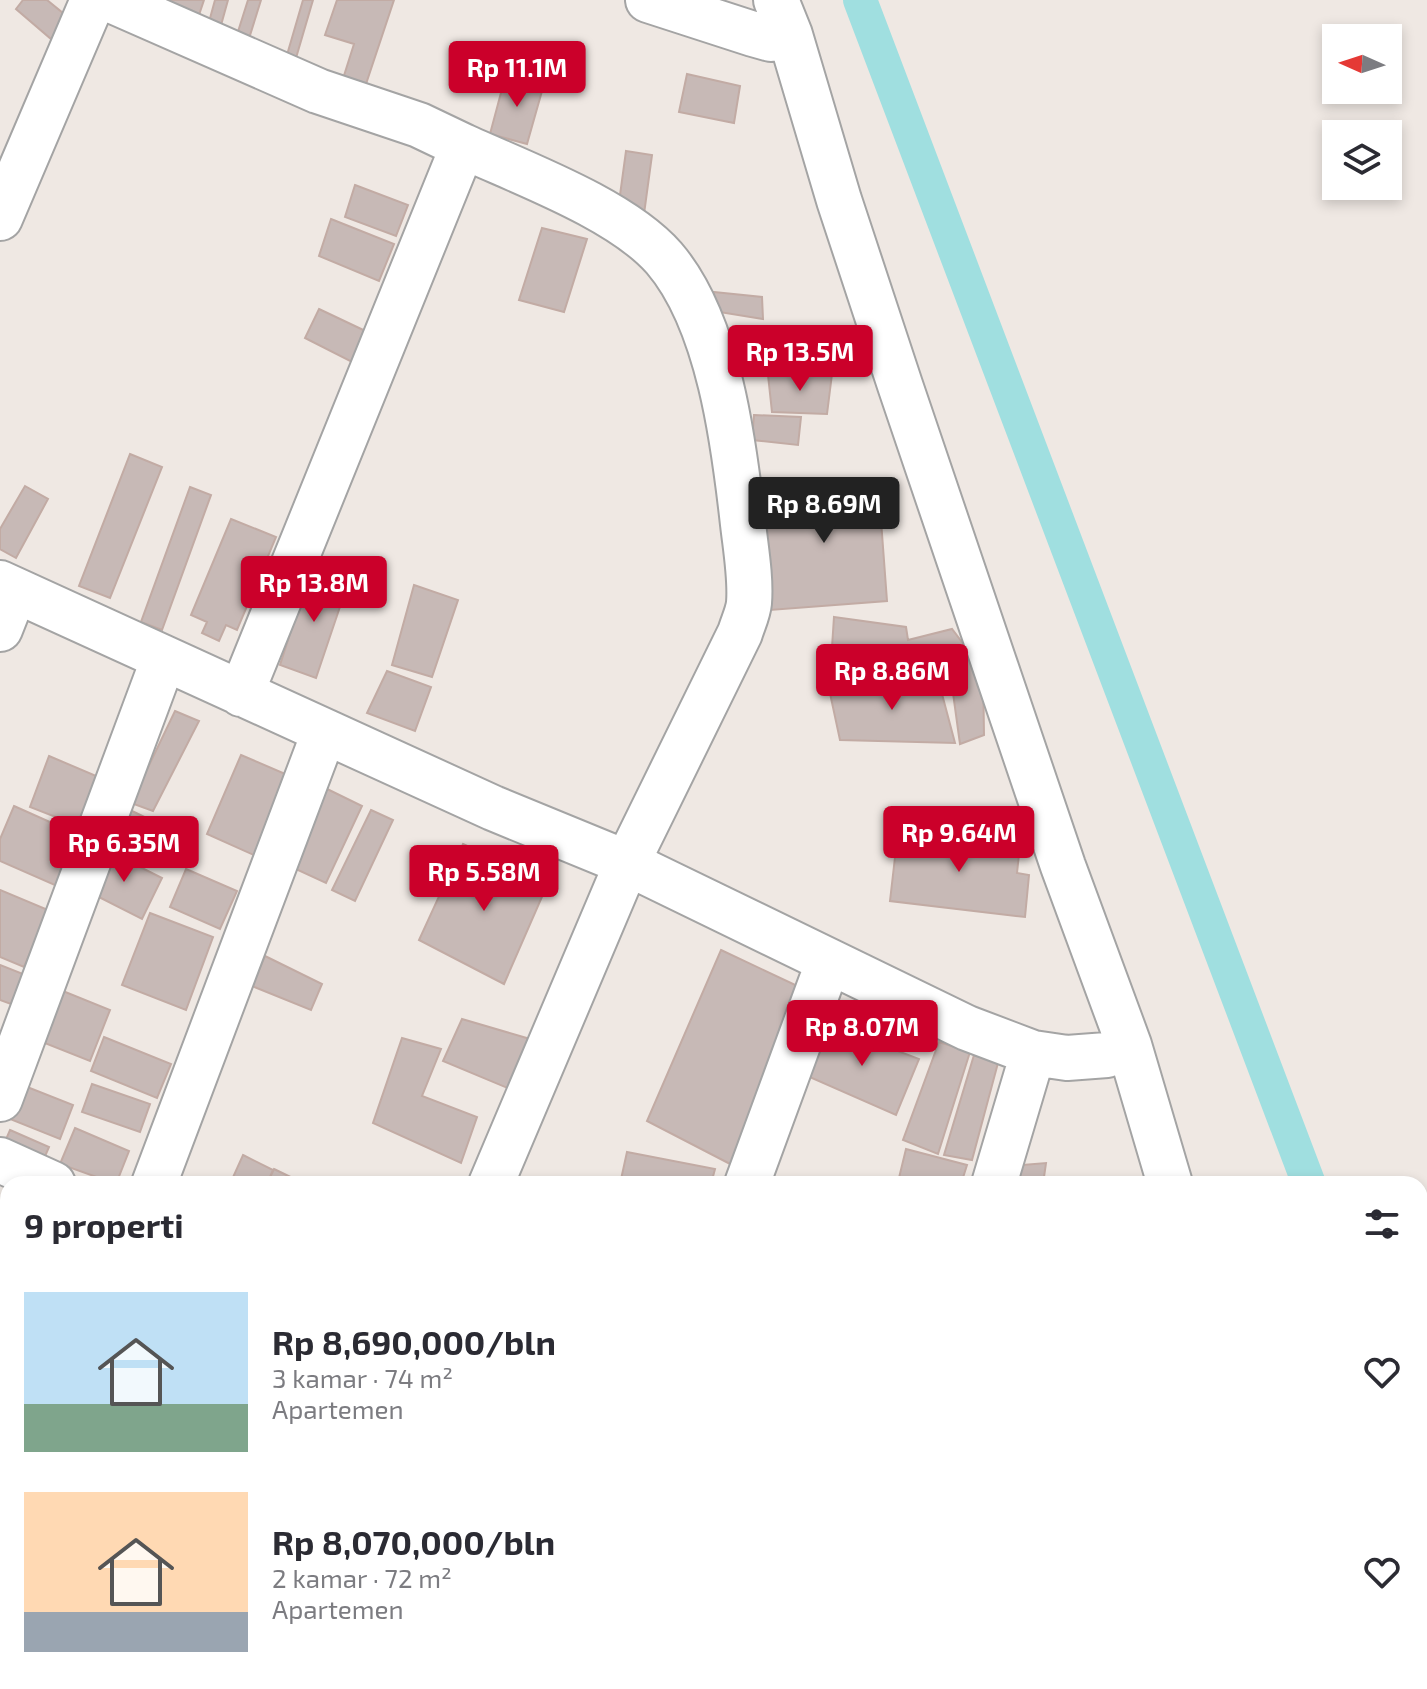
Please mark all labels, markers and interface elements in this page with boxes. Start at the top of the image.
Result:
north arrow [1322,24,1402,104]
map controls [1322,24,1402,200]
pin: Rp 11.1M [434,41,600,109]
text: Rp 11.1M [467,51,567,82]
button: layers [1322,120,1402,200]
pin: Rp 13.5M [717,325,883,393]
text: Rp 13.5M [746,335,854,366]
pin: Rp 8.69M [741,477,907,545]
text: Rp 8.69M [766,487,882,518]
pin: Rp 13.8M [231,556,397,624]
text: Rp 13.8M [259,566,369,597]
pin: Rp 8.86M [809,644,975,712]
text: Rp 8.86M [834,654,950,685]
pin: Rp 9.64M [876,806,1042,874]
pin: Rp 6.35M [41,816,207,884]
text: Rp 9.64M [901,816,1017,847]
text: Rp 6.35M [68,826,180,857]
pin: Rp 5.58M [401,845,567,913]
text: Rp 5.58M [427,855,541,886]
pin: Rp 8.07M [779,1000,945,1068]
text: Rp 8.07M [805,1010,919,1041]
icon: filters [1360,1202,1404,1246]
text: 9 properti [24,1204,184,1245]
text: Rp 8,690,000/bln [272,1321,556,1362]
icon: home [88,1324,184,1420]
icon: heart [1360,1350,1404,1394]
text: 3 kamar · 74 m² [272,1362,453,1393]
text: Apartemen [272,1393,404,1424]
text: Rp 8,070,000/bln [272,1521,555,1562]
icon: home [88,1524,184,1620]
icon: heart [1360,1550,1404,1594]
text: 2 kamar · 72 m² [272,1562,452,1593]
text: Apartemen [272,1593,404,1624]

